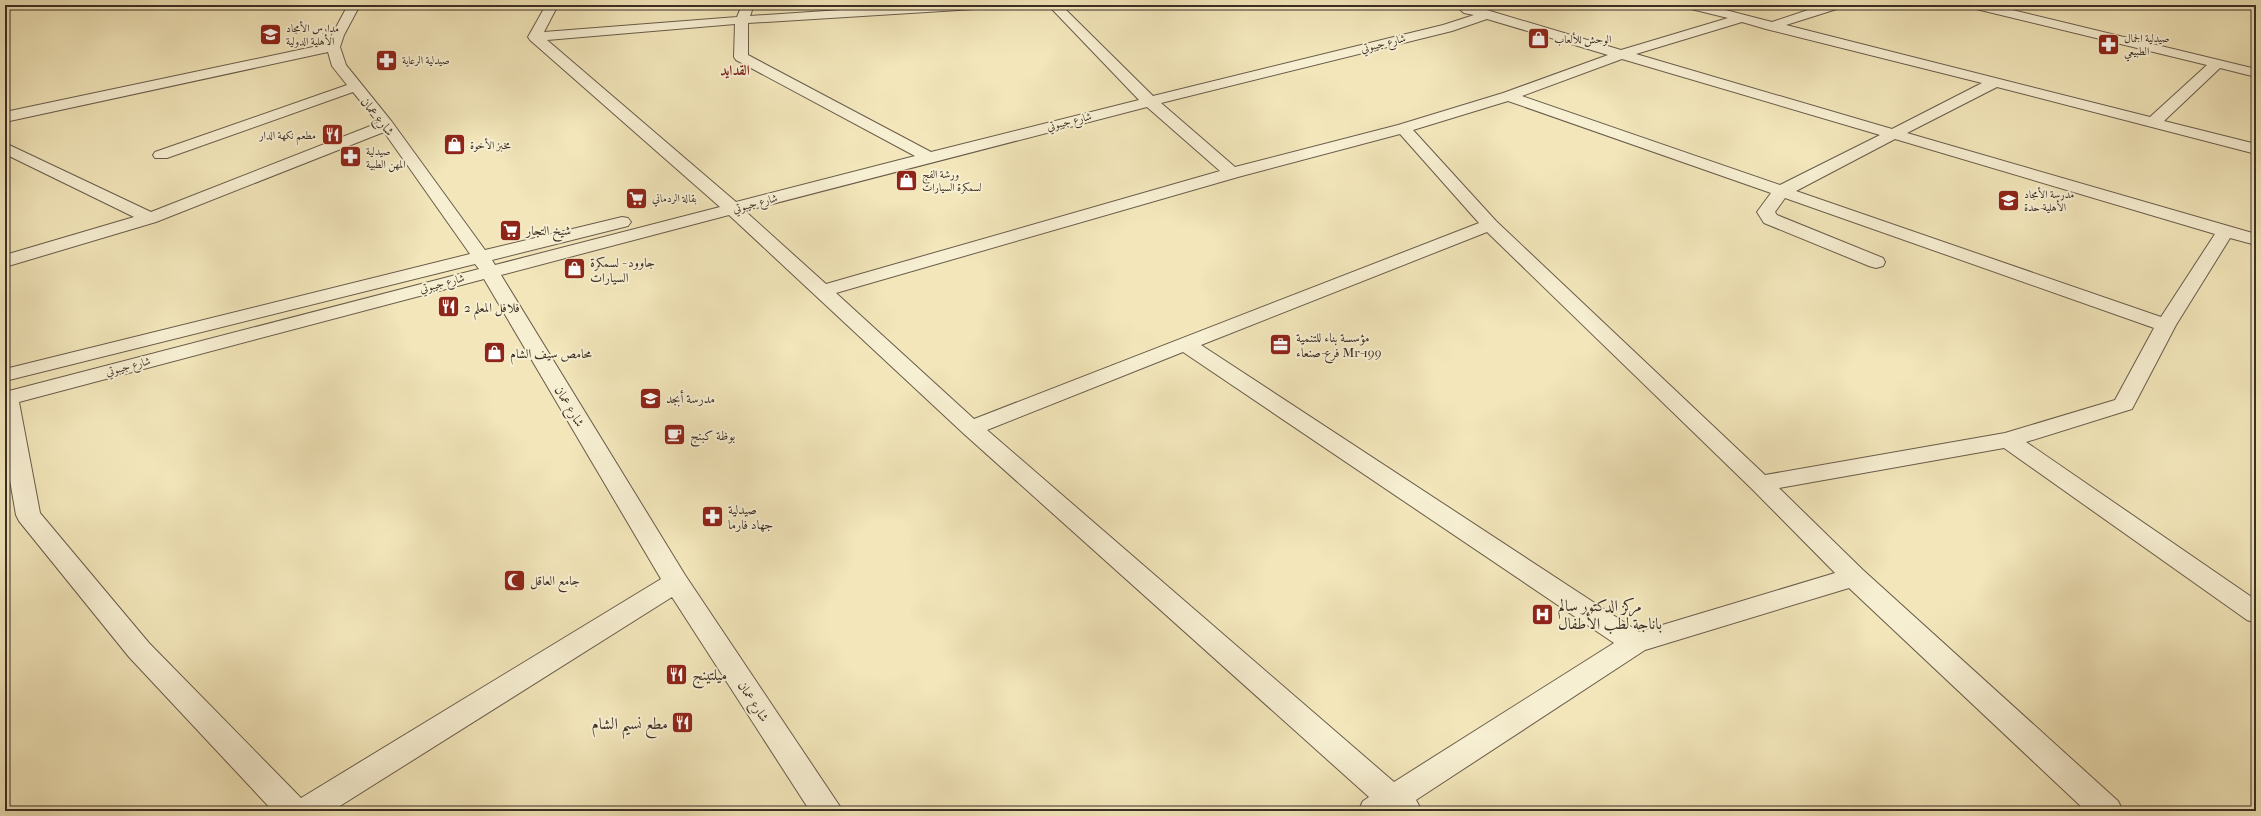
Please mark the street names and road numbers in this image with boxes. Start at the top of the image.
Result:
street label: شارع جيبوتي [1359,32,1408,58]
street label: شارع عمان [355,94,398,141]
street label: شارع جيبوتي [1045,110,1094,136]
street label: شارع جيبوتي [731,191,780,219]
street label: شارع جيبوتي [418,271,467,299]
street label: شارع جيبوتي [104,354,153,382]
street label: شارع عمان [548,383,588,431]
street label: شارع عمان [732,678,772,726]

